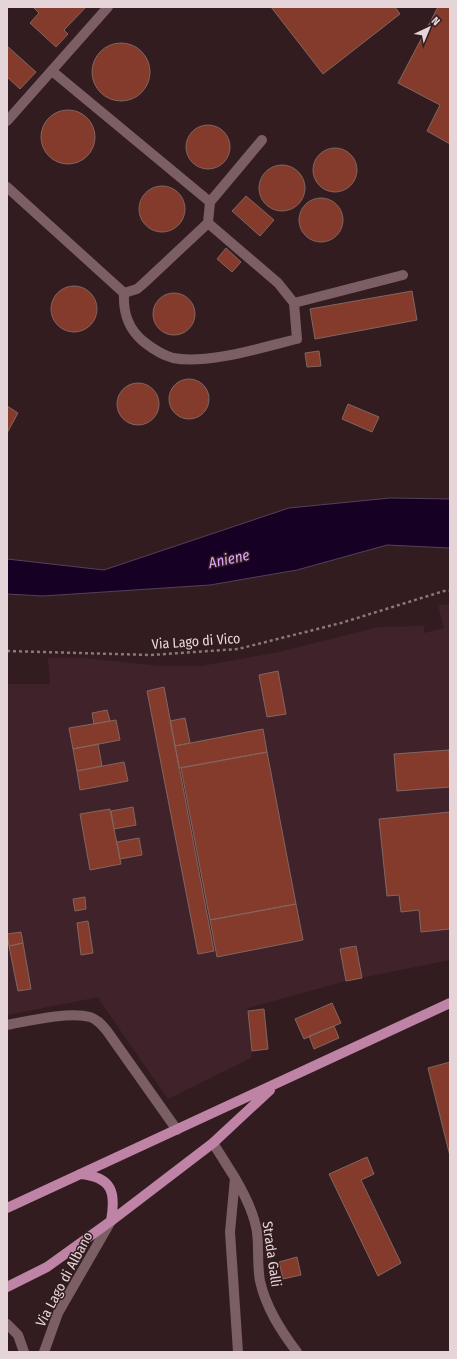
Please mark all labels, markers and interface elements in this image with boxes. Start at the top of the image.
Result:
north arrow [409,8,449,48]
text: N [429,14,442,28]
water label: Aniene [206,546,251,572]
street label: Via Lago di Vico [151,630,241,653]
street label: Strada Galli [258,1220,285,1288]
street label: Via Lago di Albano [32,1229,97,1330]

